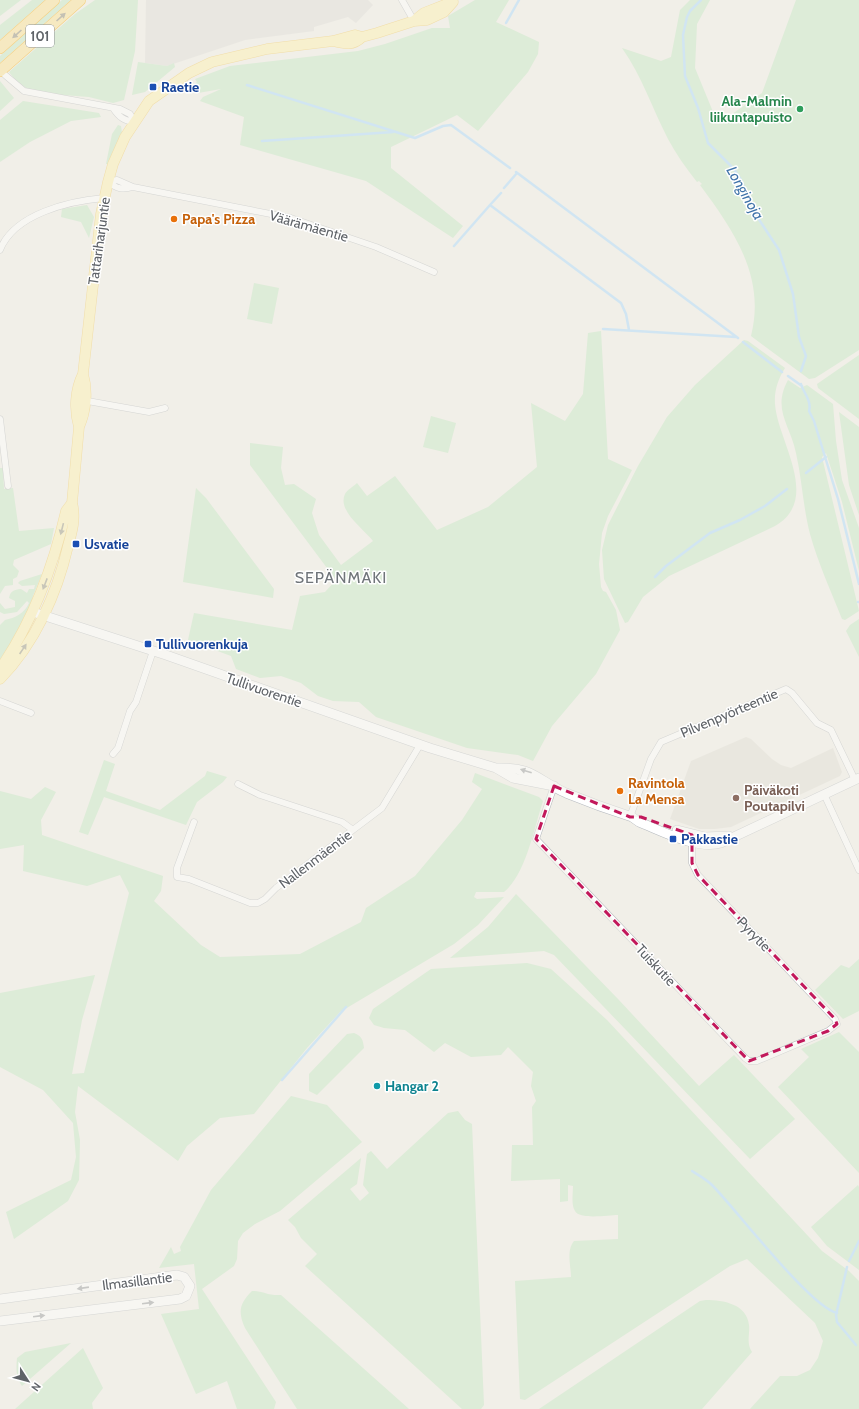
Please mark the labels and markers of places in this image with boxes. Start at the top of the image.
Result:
place label: Raetie [161,78,199,96]
marker: Raetie [148,82,158,92]
place label: Ala-Malmin liikuntapuisto [710,92,792,126]
marker: Ala-Malmin liikuntapuisto [795,104,805,114]
place label: Papa's Pizza [182,210,255,228]
marker: Papa's Pizza [169,214,179,224]
place label: Usvatie [84,535,129,553]
marker: Usvatie [71,539,81,549]
place label: Tullivuorenkuja [156,635,248,653]
marker: Tullivuorenkuja [143,639,153,649]
place label: Ravintola La Mensa [628,774,685,808]
place label: Päiväkoti Poutapilvi [744,781,805,815]
marker: Ravintola La Mensa [615,786,625,796]
marker: Päiväkoti Poutapilvi [731,793,741,803]
place label: Pakkastie [681,830,738,848]
marker: Pakkastie [668,834,678,844]
place label: Hangar 2 [385,1077,439,1095]
marker: Hangar 2 [372,1081,382,1091]

